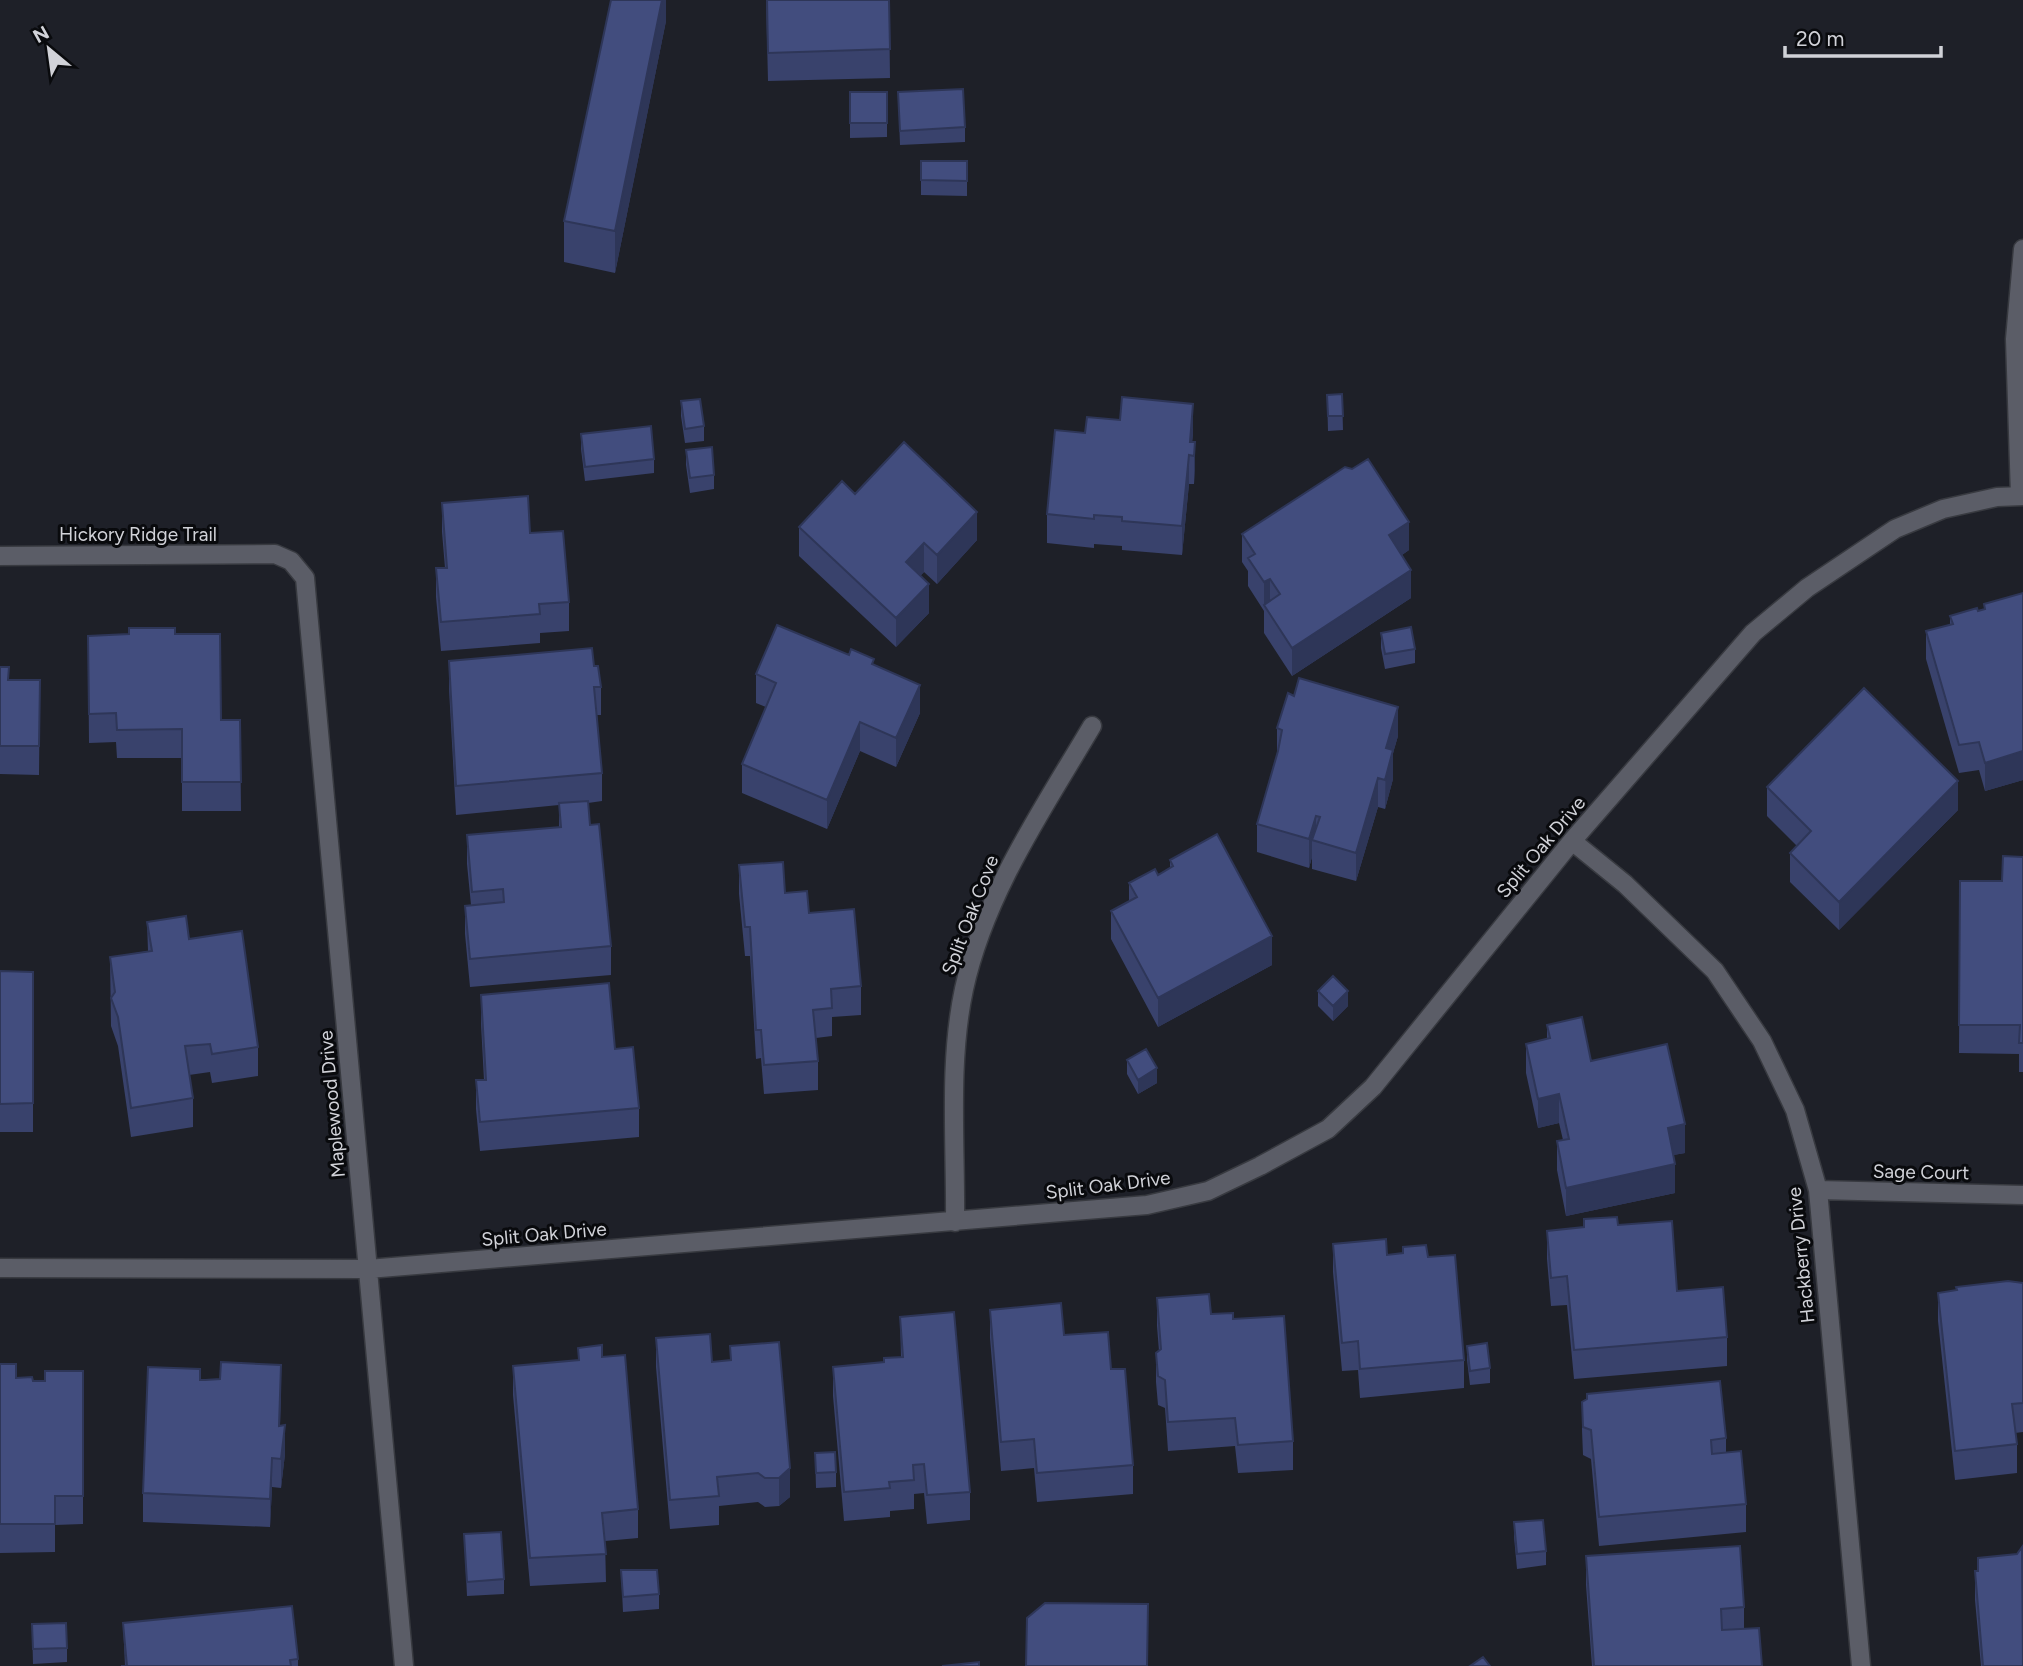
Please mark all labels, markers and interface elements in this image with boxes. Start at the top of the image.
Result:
north arrow [14,14,84,84]
scale bar [1785,14,1941,58]
text: N [29,21,53,48]
text: 20 m [1796,26,1844,51]
street label: Hickory Ridge Trail [59,523,217,546]
street label: Split Oak Drive [1492,791,1590,903]
street label: Split Oak Cove [937,852,1003,978]
street label: Maplewood Drive [314,1029,350,1179]
street label: Sage Court [1873,1160,1969,1184]
street label: Split Oak Drive [1044,1166,1172,1204]
street label: Hackberry Drive [1782,1186,1820,1324]
street label: Split Oak Drive [480,1217,608,1251]

